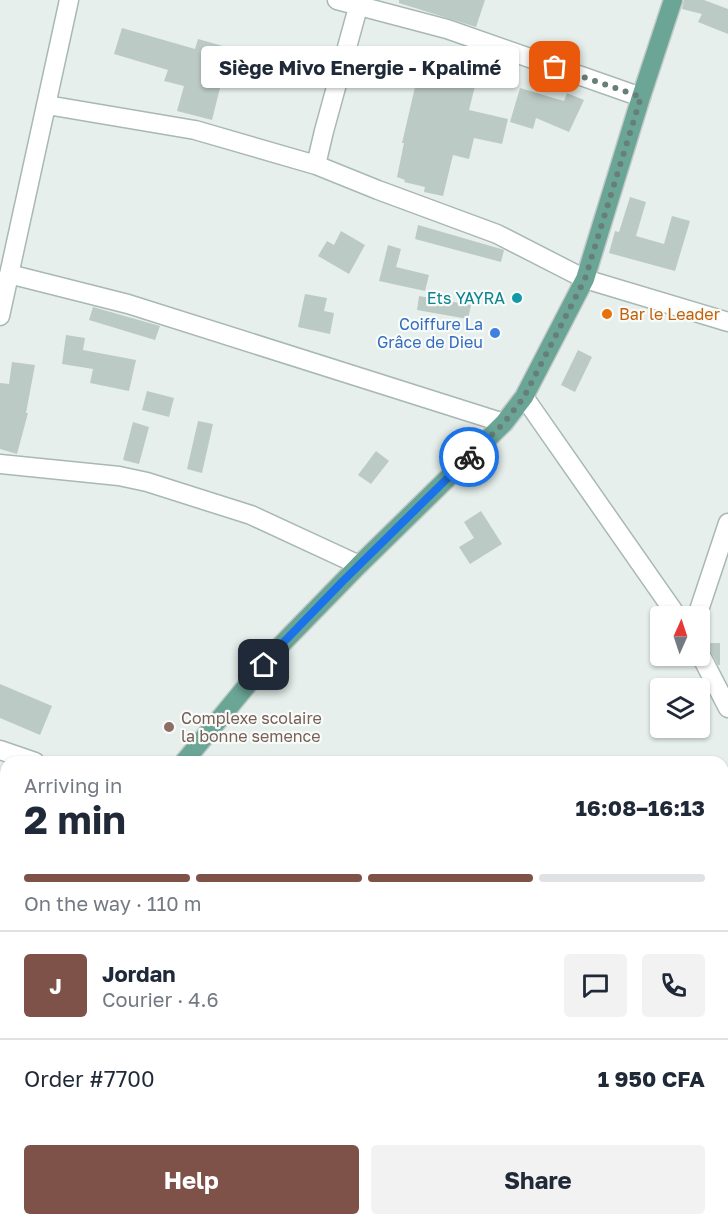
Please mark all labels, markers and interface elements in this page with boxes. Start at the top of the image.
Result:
pin [529,41,580,92]
callout: Siège Mivo Energie - Kpalimé [201,46,519,88]
icon: bag [538,50,571,83]
text: Siège Mivo Energie - Kpalimé [219,55,501,79]
place label: Ets YAYRA [427,288,505,308]
marker: Ets YAYRA [510,291,524,305]
place label: Bar le Leader [619,304,720,324]
marker: Bar le Leader [600,307,614,321]
place label: Coiffure La Grâce de Dieu [377,314,483,352]
marker: Coiffure La Grâce de Dieu [488,326,502,340]
courier [439,427,499,487]
icon: bike [453,441,486,474]
north arrow [650,606,710,666]
map controls [650,606,710,738]
pin [238,639,289,690]
icon: home [247,648,280,681]
button: layers [650,678,710,738]
place label: Complexe scolaire la bonne semence [181,708,322,746]
marker: Complexe scolaire la bonne semence [162,720,176,734]
text: Arriving in [24,773,122,797]
text: 16:08–16:13 [576,794,705,821]
text: 2 min [24,796,126,843]
text: On the way · 110 m [24,891,201,915]
button: chat [564,954,627,1017]
button: phone [642,954,705,1017]
text: Jordan [102,960,176,987]
text: J [49,972,62,999]
text: Courier · 4.6 [102,987,219,1011]
text: Order #7700 [24,1065,155,1092]
text: 1 950 CFA [598,1065,705,1092]
button: Help [24,1145,359,1214]
button: Share [371,1145,705,1214]

